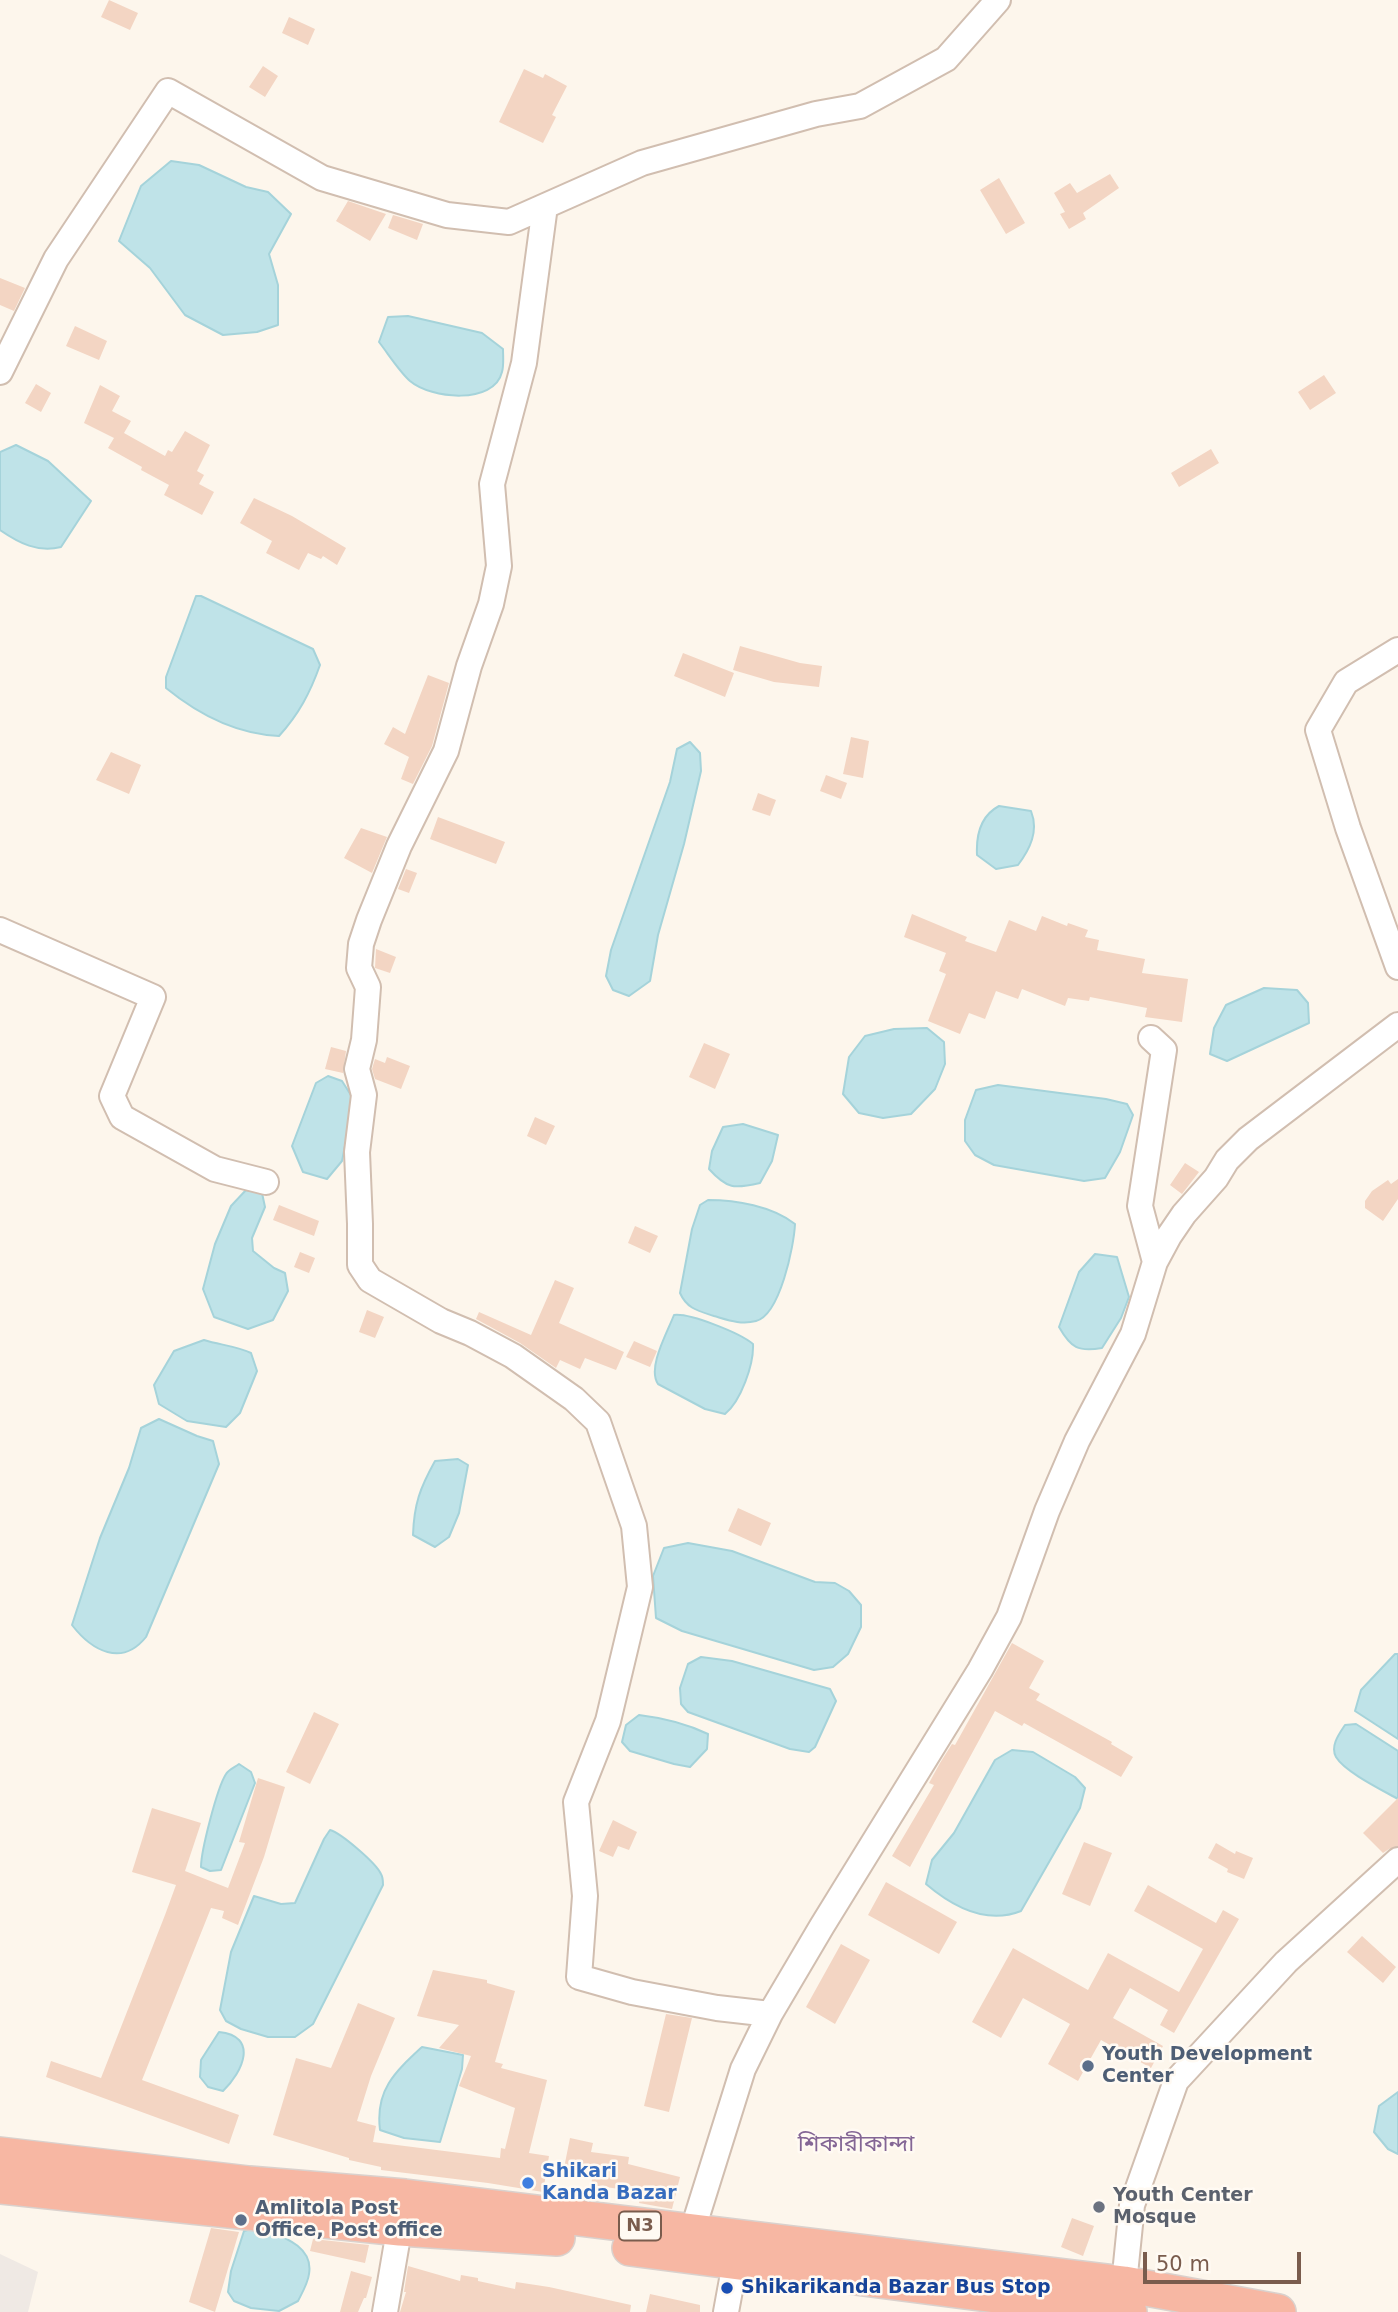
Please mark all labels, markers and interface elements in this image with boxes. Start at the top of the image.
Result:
place label: Youth Development Center [1102,2044,1312,2088]
marker: Youth Development Center [1080,2058,1096,2074]
district label: শিকারীকান্দা [798,2131,914,2159]
place label: Shikari Kanda Bazar [542,2161,677,2205]
marker: Shikari Kanda Bazar [520,2175,536,2191]
place label: Youth Center Mosque [1113,2185,1253,2229]
place label: Amlitola Post Office, Post office [255,2198,443,2242]
marker: Youth Center Mosque [1091,2199,1107,2215]
marker: Amlitola Post Office, Post office [233,2212,249,2228]
road number: N3 [619,2212,661,2240]
scale bar [1146,2238,1304,2282]
text: 50 m [1156,2252,1210,2276]
place label: Shikarikanda Bazar Bus Stop [741,2277,1051,2299]
marker: Shikarikanda Bazar Bus Stop [719,2280,735,2296]

